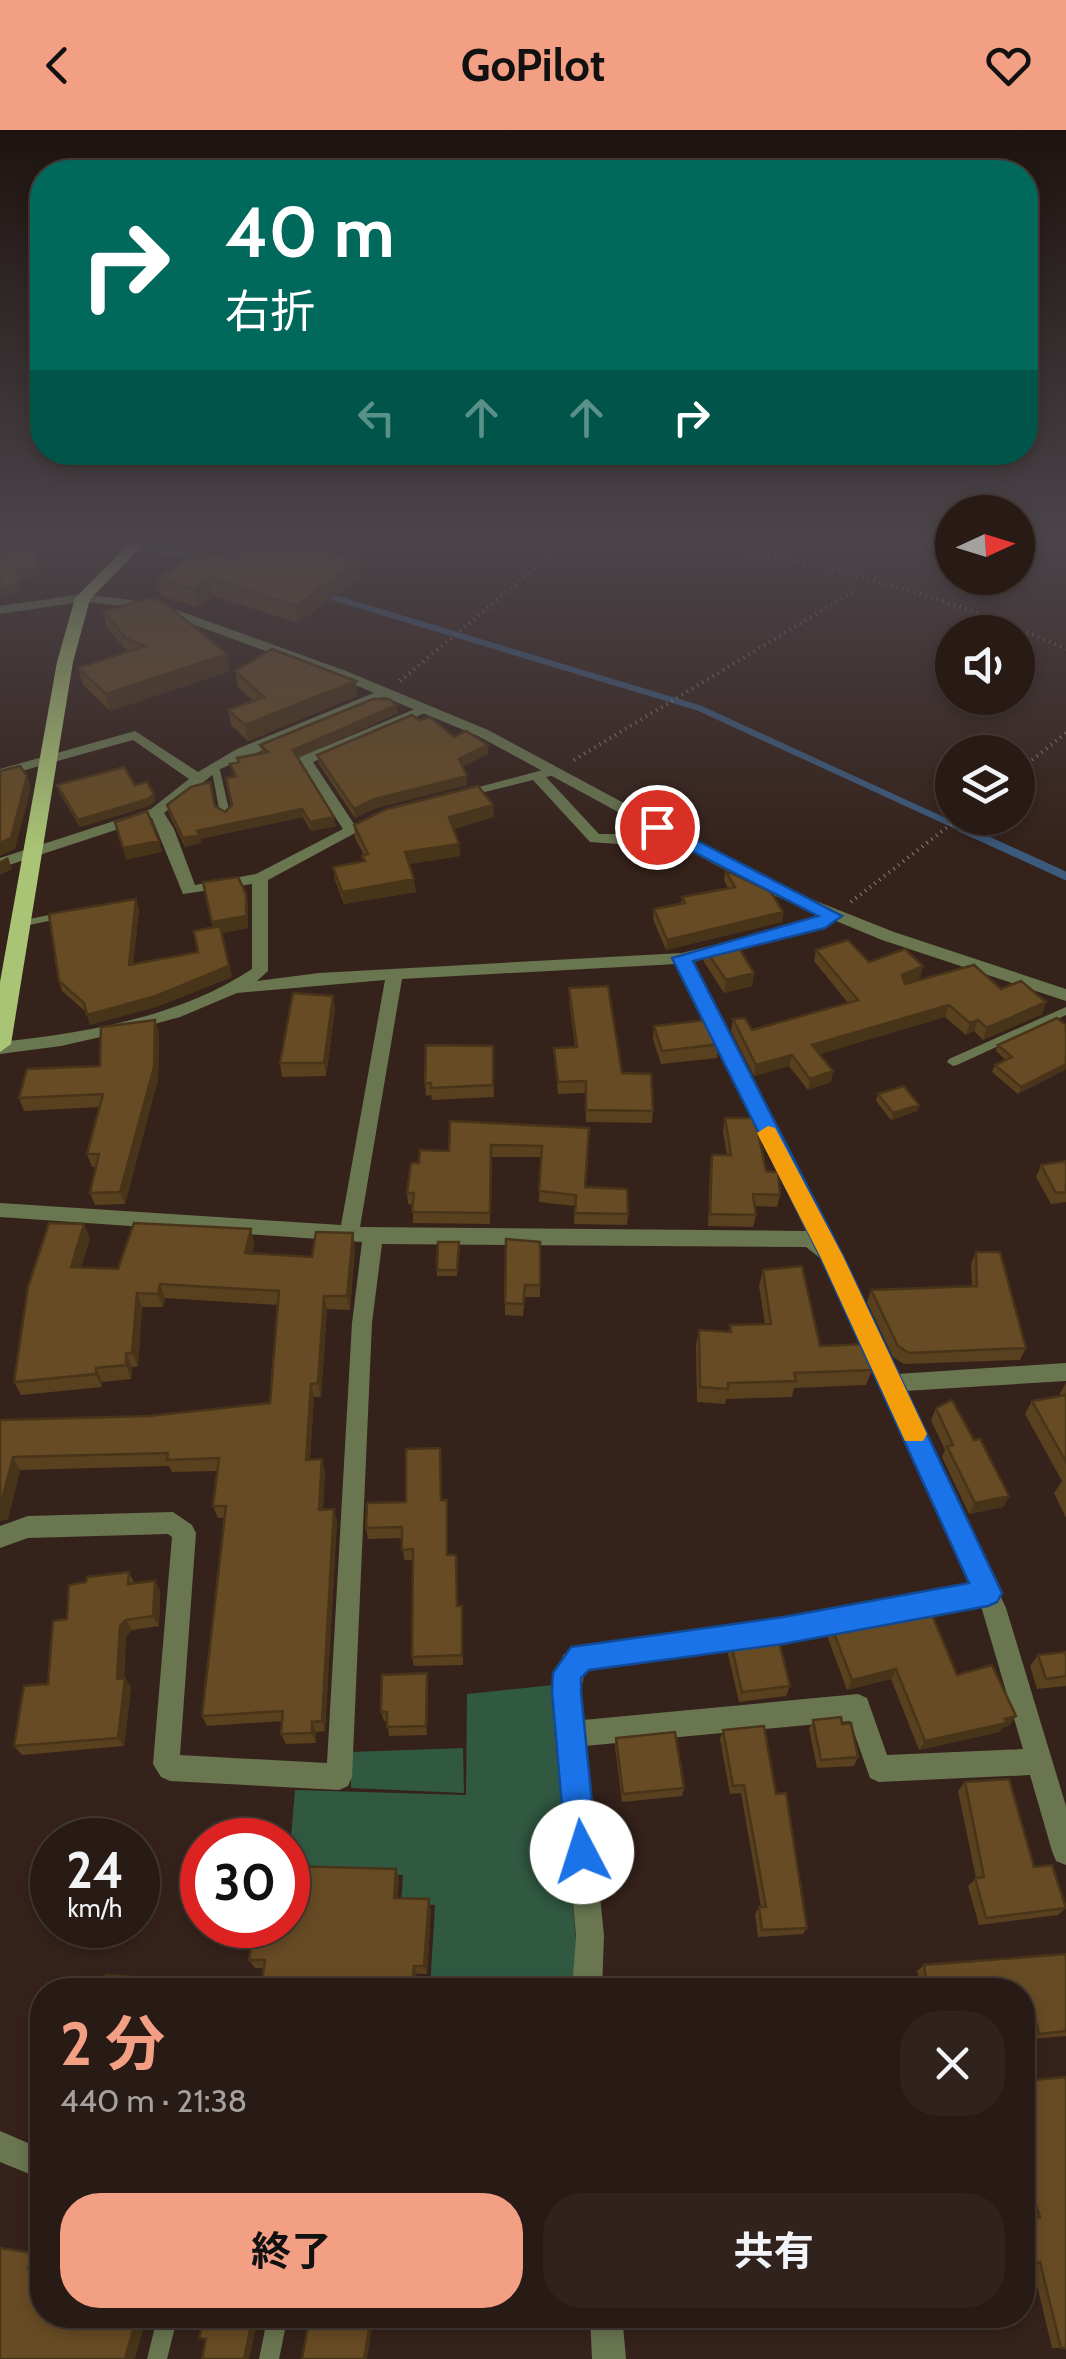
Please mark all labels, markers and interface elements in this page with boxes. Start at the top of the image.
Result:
icon: back [30,38,85,93]
text: GoPilot [461,38,605,92]
icon: heart [981,38,1036,93]
text: 40 m [225,189,394,275]
icon: right [60,200,190,330]
text: 右折 [225,284,315,338]
icon: left [349,390,404,445]
icon: ahead [454,390,509,445]
icon: ahead [559,390,614,445]
icon: right [664,390,719,445]
north arrow [935,495,1035,595]
map controls [935,495,1035,835]
button: sound [935,615,1035,715]
button: layers [935,735,1035,835]
pin [615,785,700,870]
icon: arrive [630,800,685,855]
position arrow [530,1800,634,1904]
speed limit sign: 30 [180,1818,310,1948]
text: 24 [66,1840,124,1901]
text: km/h [68,1893,122,1923]
text: 2 分 [60,2007,165,2080]
button: close [900,2011,1005,2116]
text: 440 m · 21:38 [60,2081,247,2120]
button: 終了 [60,2193,523,2308]
button: 共有 [543,2193,1005,2308]

